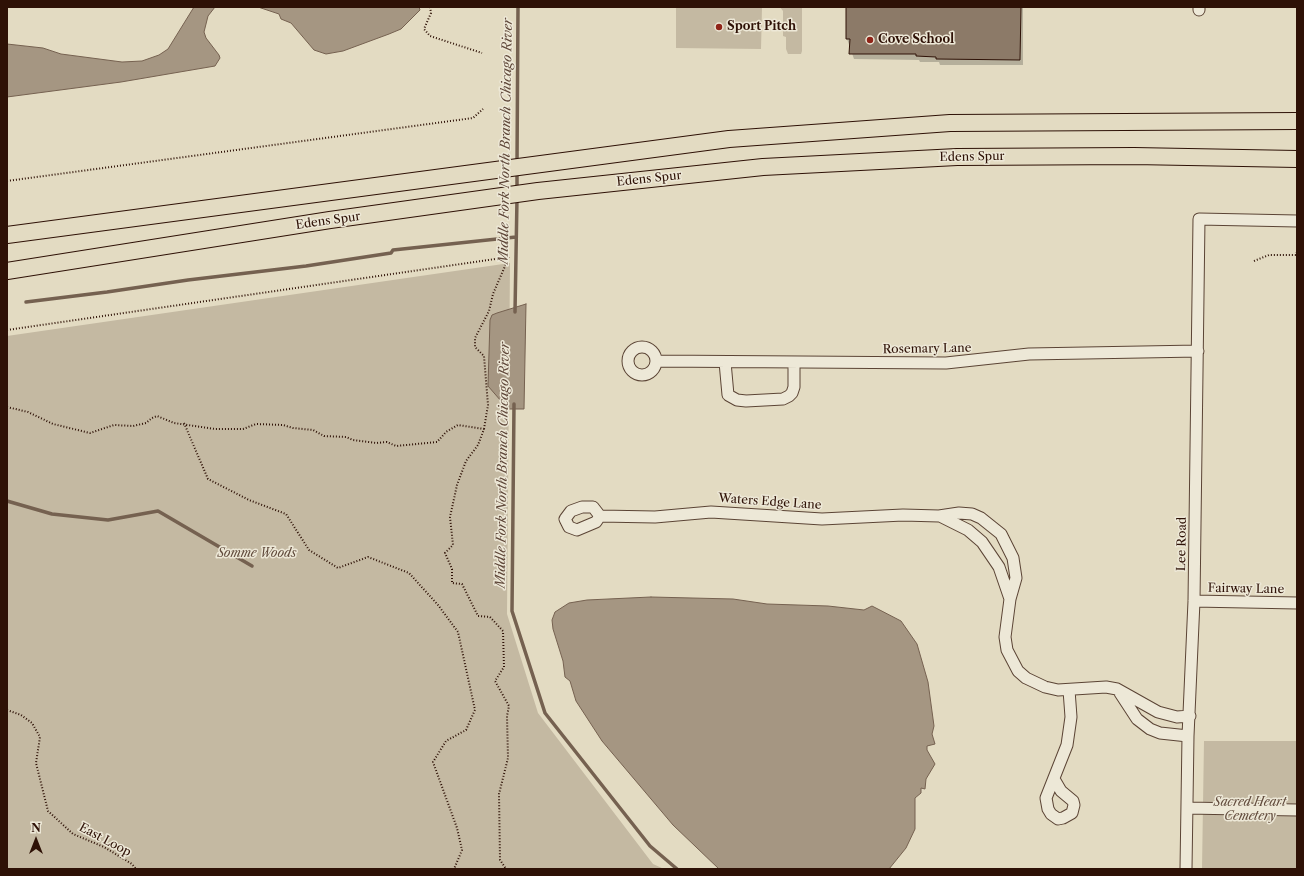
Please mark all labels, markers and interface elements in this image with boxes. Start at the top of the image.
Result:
water label: Middle Fork North Branch Chicago River [496,18,516,264]
place label: Sport Pitch [727,20,796,34]
marker: Sport Pitch [714,22,724,32]
place label: Cove School [878,33,954,47]
marker: Cove School [865,35,875,45]
street label: Edens Spur [939,149,1005,165]
street label: Edens Spur [616,168,682,190]
street label: Edens Spur [295,209,361,233]
street label: Rosemary Lane [882,341,972,357]
water label: Middle Fork North Branch Chicago River [493,342,513,588]
street label: Waters Edge Lane [718,491,822,513]
street label: Lee Road [1174,517,1190,571]
park label: Somme Woods [218,547,296,561]
street label: Fairway Lane [1208,581,1284,597]
park label: Sacred Heart Cemetery [1214,796,1286,824]
north arrow [16,820,56,860]
street label: East Loop [76,820,134,860]
text: N [31,821,41,835]

